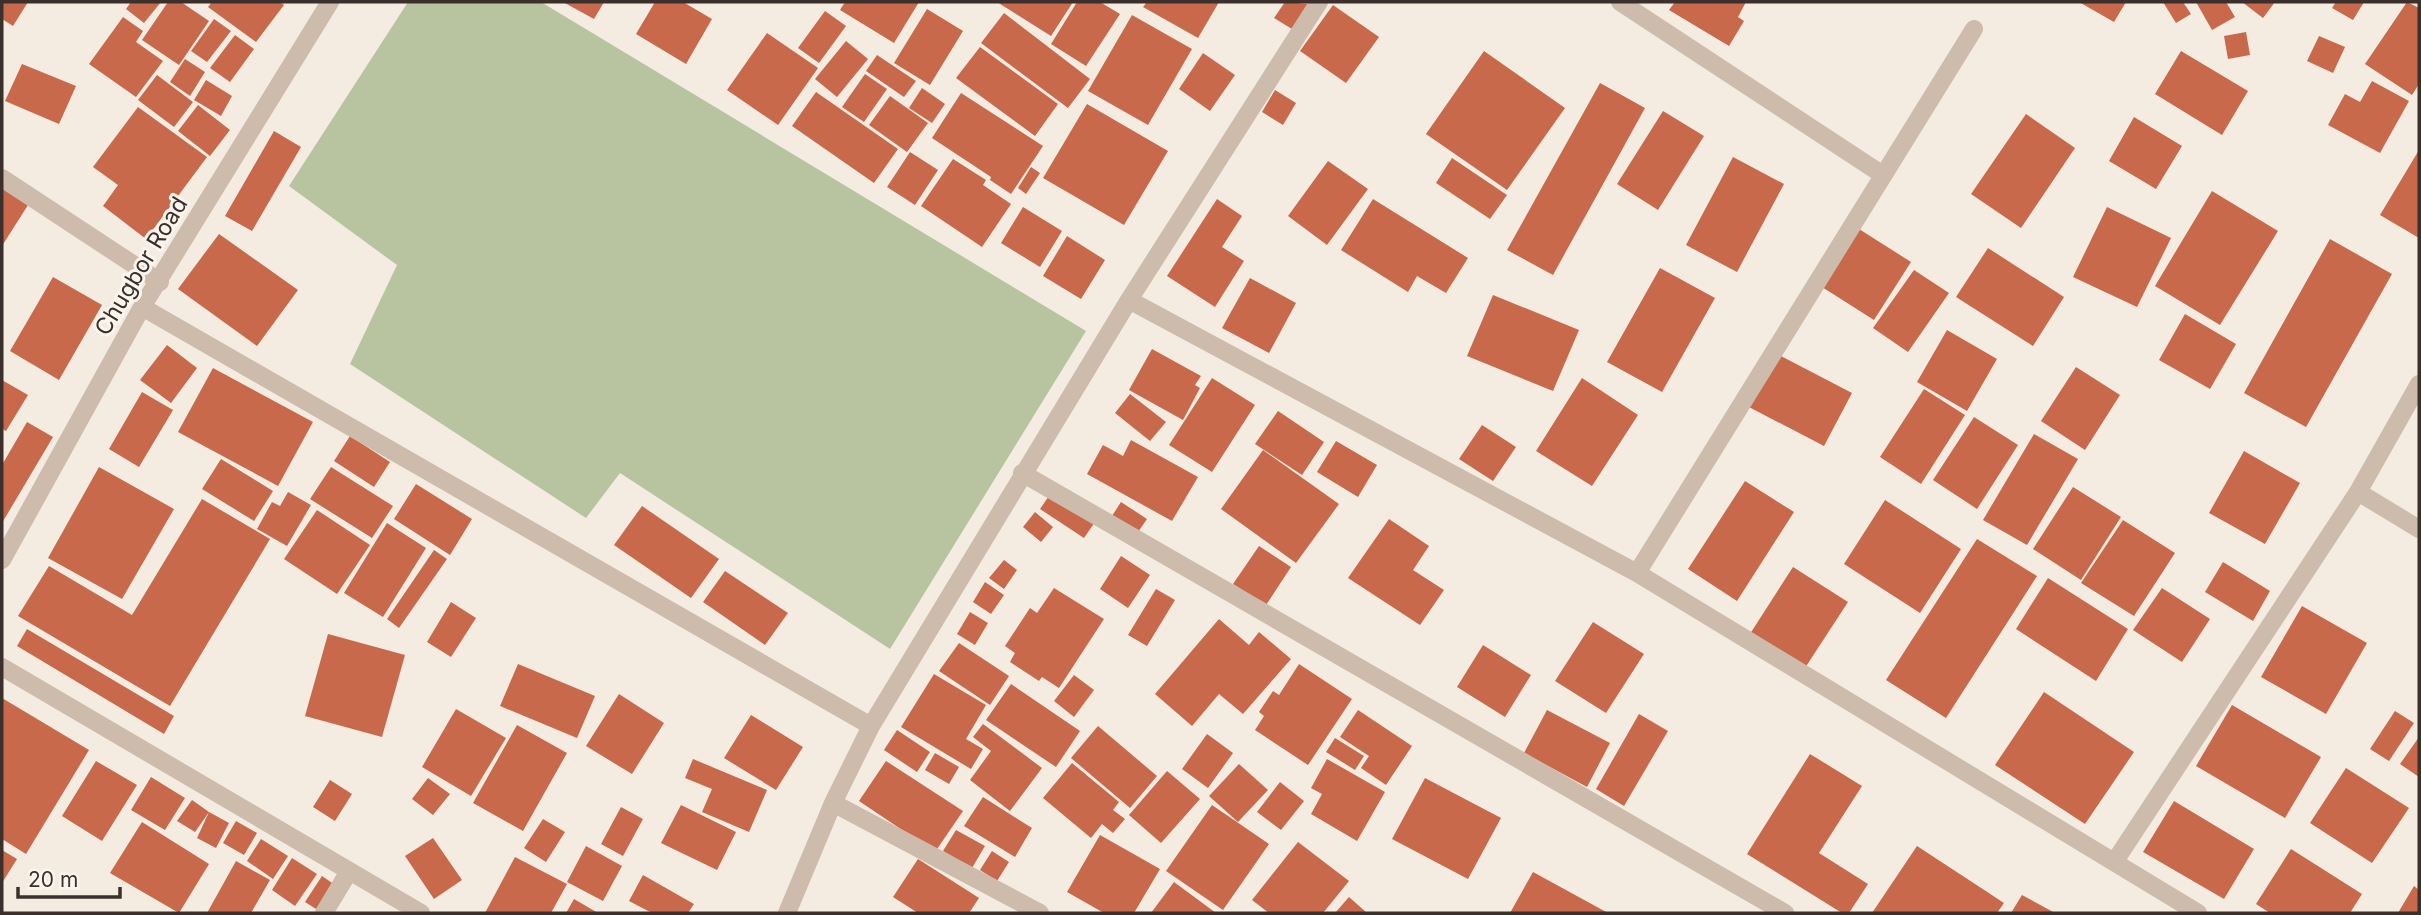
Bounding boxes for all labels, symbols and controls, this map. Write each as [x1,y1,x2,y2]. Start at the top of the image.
street label: Chugbor Road [89,192,193,340]
scale bar [18,856,119,900]
text: 20 m [28,867,78,892]

